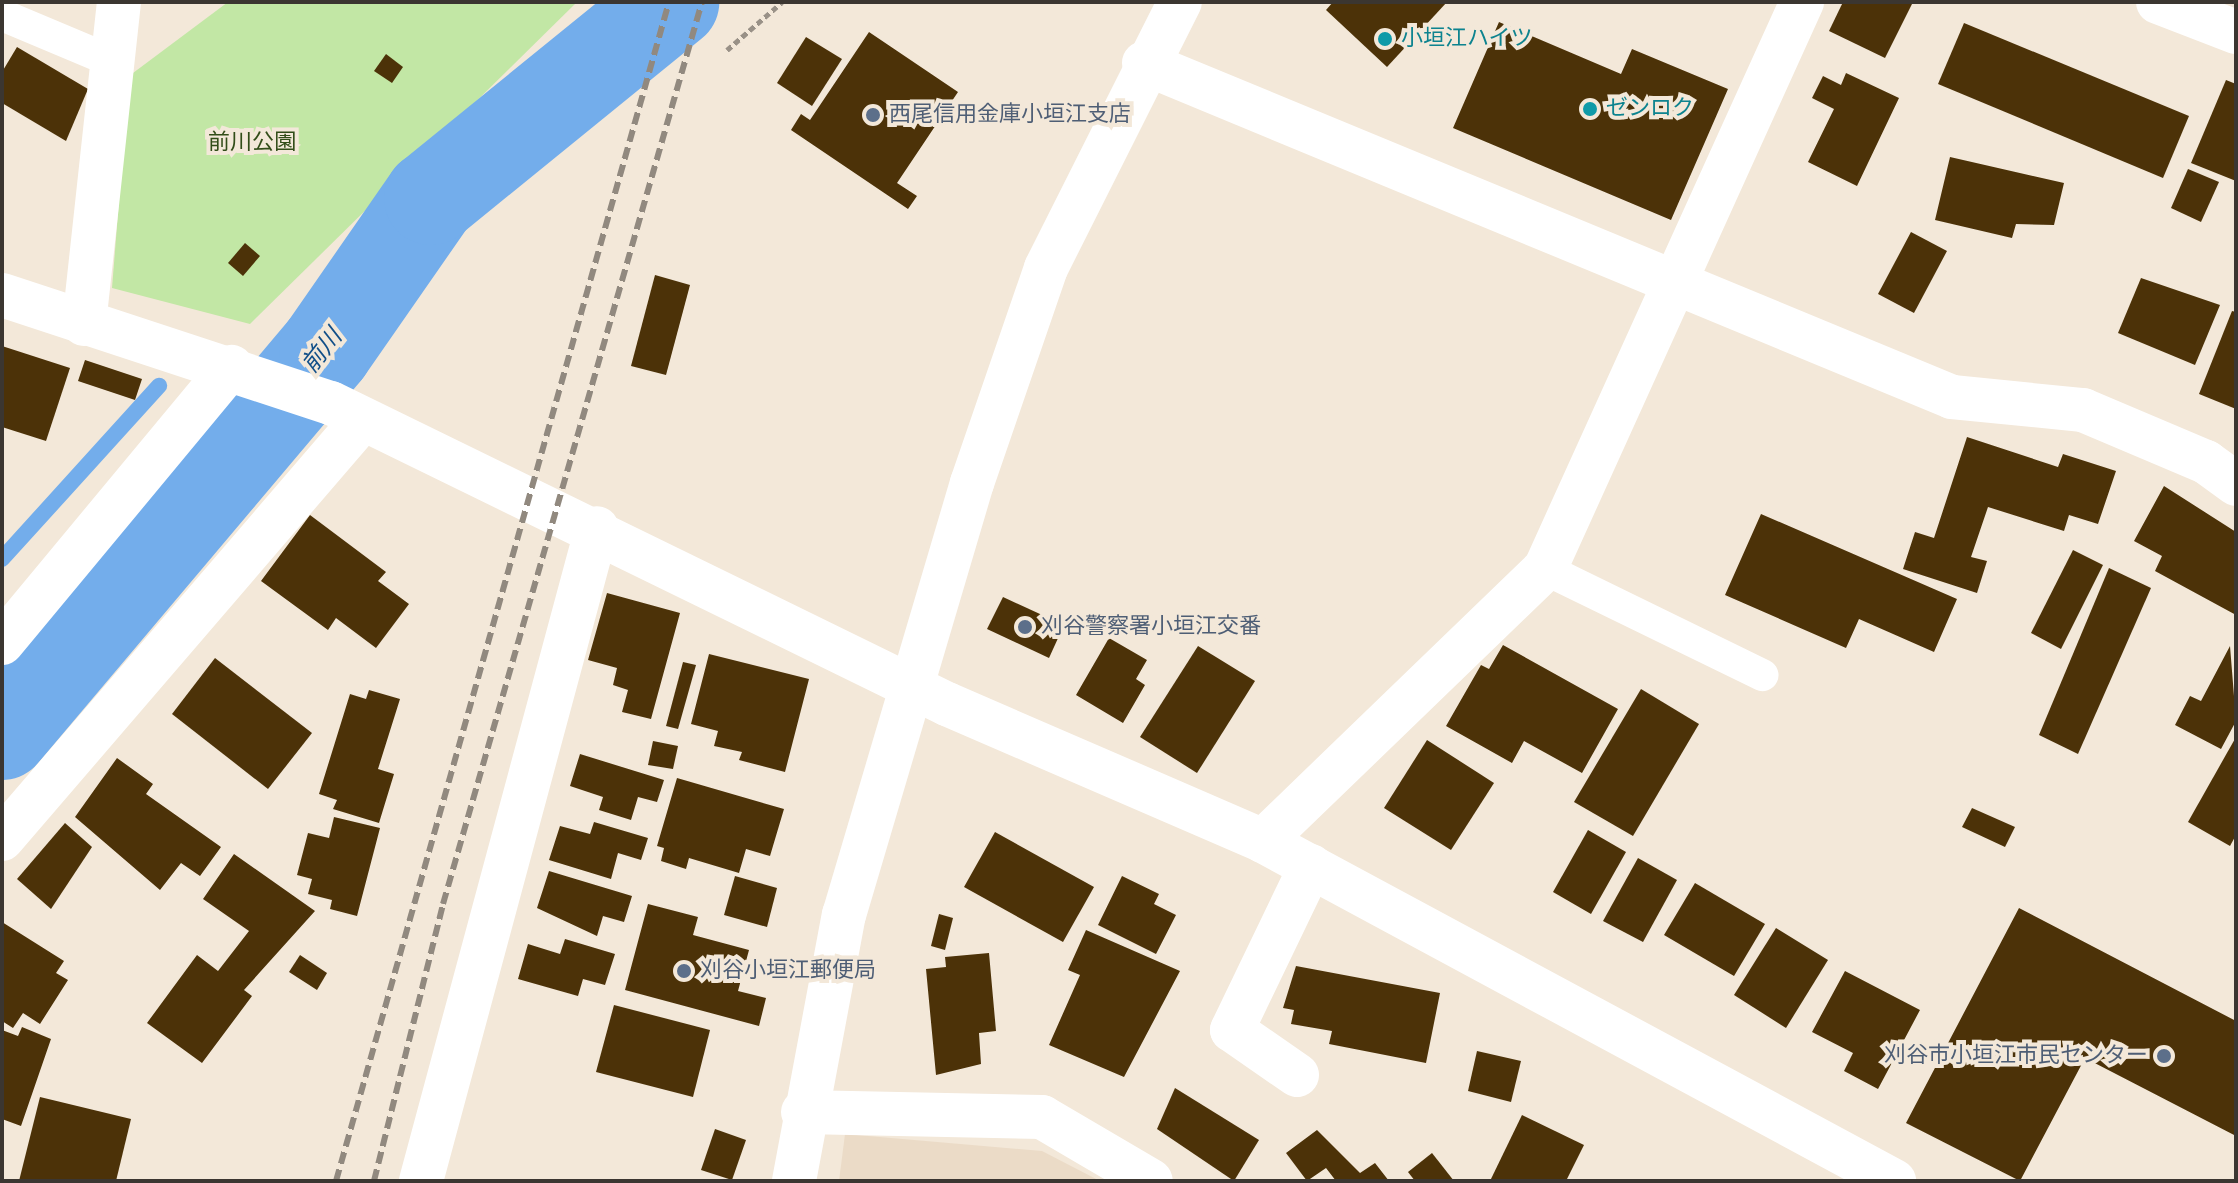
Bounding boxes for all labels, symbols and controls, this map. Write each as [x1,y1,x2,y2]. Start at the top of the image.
place label: 小垣江ハイツ [1401,26,1533,52]
marker: 小垣江ハイツ [1376,30,1394,48]
place label: ゼンロク [1606,96,1694,122]
marker: ゼンロク [1581,100,1599,118]
place label: 西尾信用金庫小垣江支店 [889,102,1131,128]
marker: 西尾信用金庫小垣江支店 [864,106,882,124]
park label: 前川公園 [208,130,296,156]
water label: 前川 [296,323,348,379]
place label: 刈谷警察署小垣江交番 [1041,614,1261,640]
marker: 刈谷警察署小垣江交番 [1016,618,1034,636]
place label: 刈谷小垣江郵便局 [700,958,876,984]
marker: 刈谷小垣江郵便局 [675,962,693,980]
place label: 刈谷市小垣江市民センター [1884,1043,2148,1069]
marker: 刈谷市小垣江市民センター [2155,1047,2173,1065]

